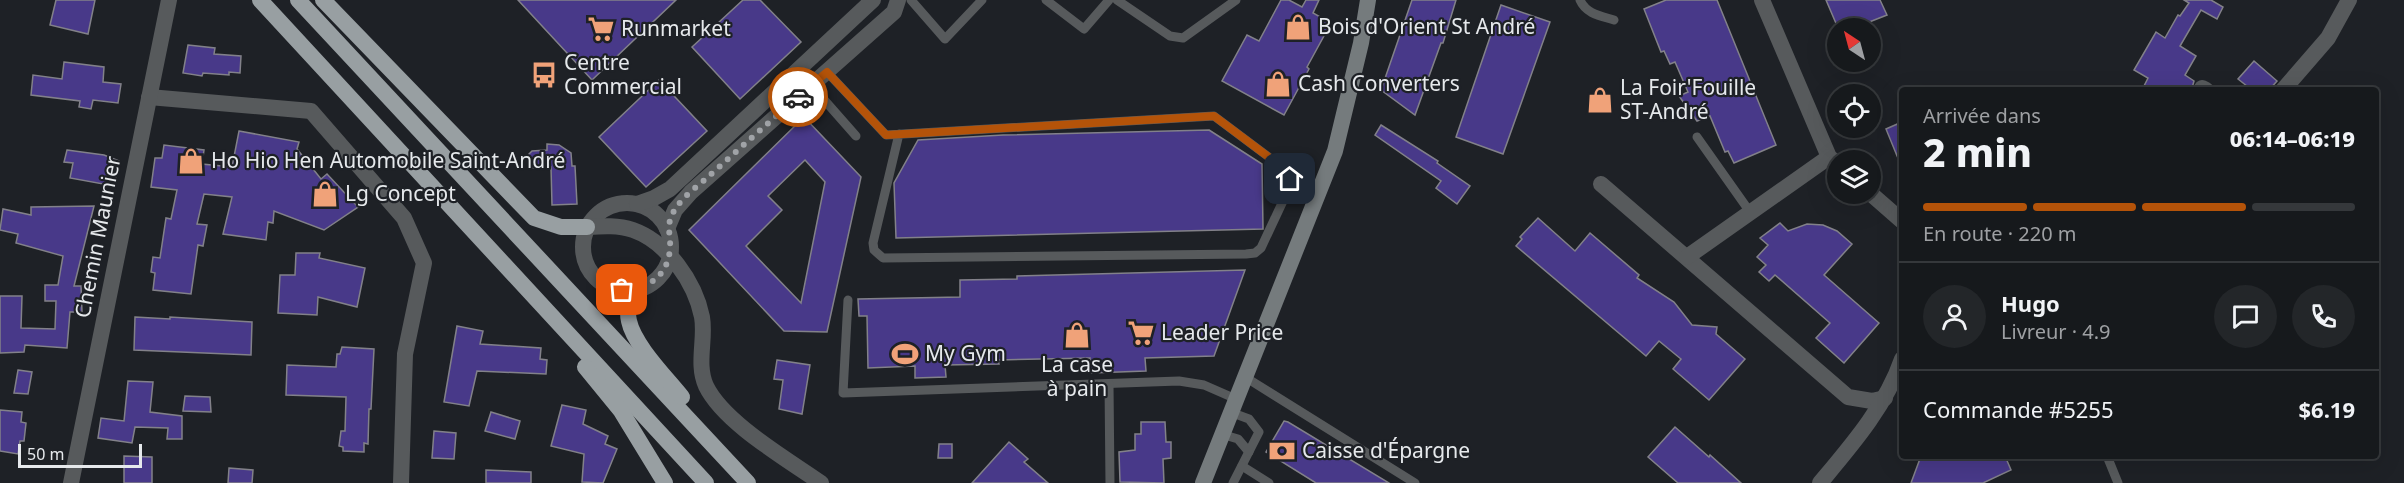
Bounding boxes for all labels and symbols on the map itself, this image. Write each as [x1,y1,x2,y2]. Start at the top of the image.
shop icon: Bois d'Orient St André [1283,12,1313,42]
place label: Bois d'Orient St André [1318,12,1535,40]
supermarket icon: Runmarket [586,14,616,44]
place label: Runmarket [621,14,731,42]
north arrow [1827,18,1881,72]
place label: Centre Commercial [564,48,682,100]
bus stop icon: Centre Commercial [529,60,559,90]
courier [768,67,828,127]
shop icon: Cash Converters [1263,69,1293,99]
place label: Cash Converters [1298,69,1460,97]
place label: La Foir'Fouille ST-André [1620,73,1756,125]
shop icon: La Foir'Fouille ST-André [1585,85,1615,115]
shop icon: Ho Hio Hen Automobile Saint-André [176,146,206,176]
place label: Ho Hio Hen Automobile Saint-André [211,146,565,174]
street label: Chemin Maunier [68,153,126,320]
pin [1264,153,1315,204]
shop icon: Lg Concept [310,179,340,209]
place label: Lg Concept [345,179,456,207]
pin [596,264,647,315]
supermarket icon: Leader Price [1126,318,1156,348]
place label: Leader Price [1161,318,1283,346]
shop icon: La case à pain [1062,320,1092,350]
sports icon: My Gym [890,339,920,369]
place label: My Gym [925,339,1006,367]
place label: La case à pain [1041,350,1113,402]
bank icon: Caisse d'Épargne [1267,436,1297,466]
place label: Caisse d'Épargne [1302,436,1470,464]
scale bar [18,441,142,468]

